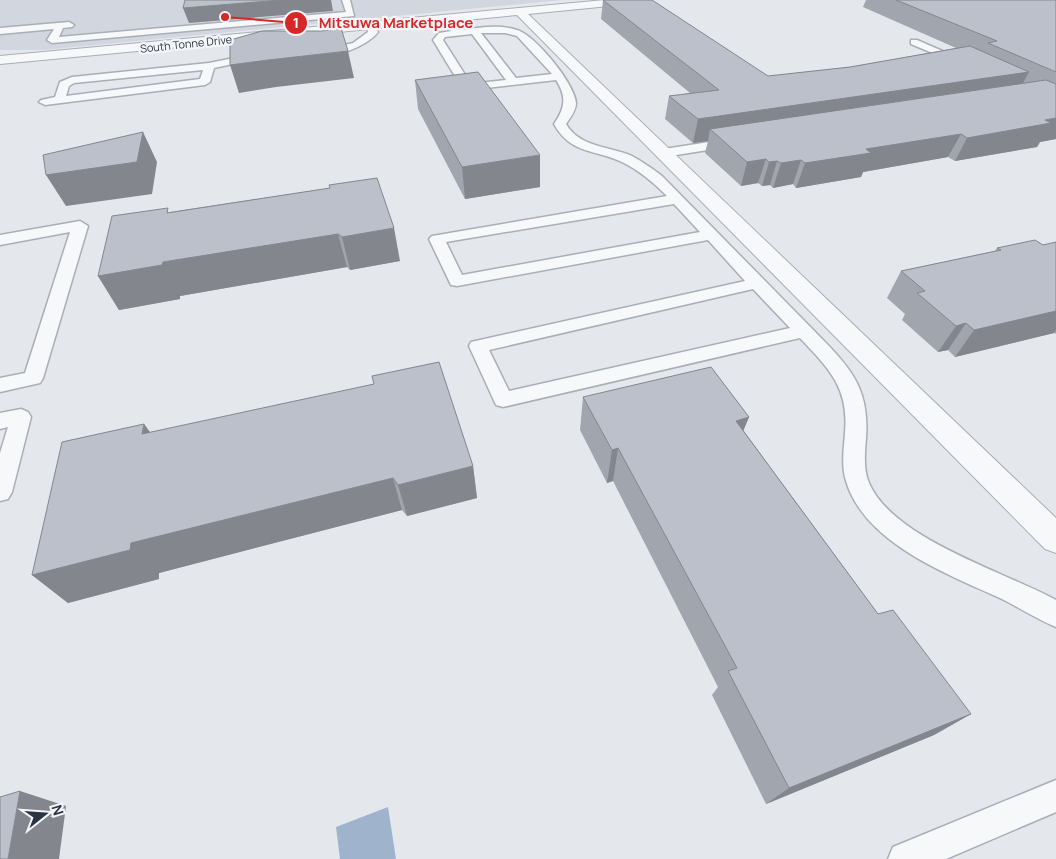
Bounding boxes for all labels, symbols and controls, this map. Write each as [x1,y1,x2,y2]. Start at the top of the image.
callout: Mitsuwa Marketplace [283,8,483,38]
text: 1 [293,12,299,33]
text: Mitsuwa Marketplace [319,12,473,33]
street label: South Tonne Drive [139,31,233,56]
north arrow [20,789,70,839]
text: N [47,802,68,818]

